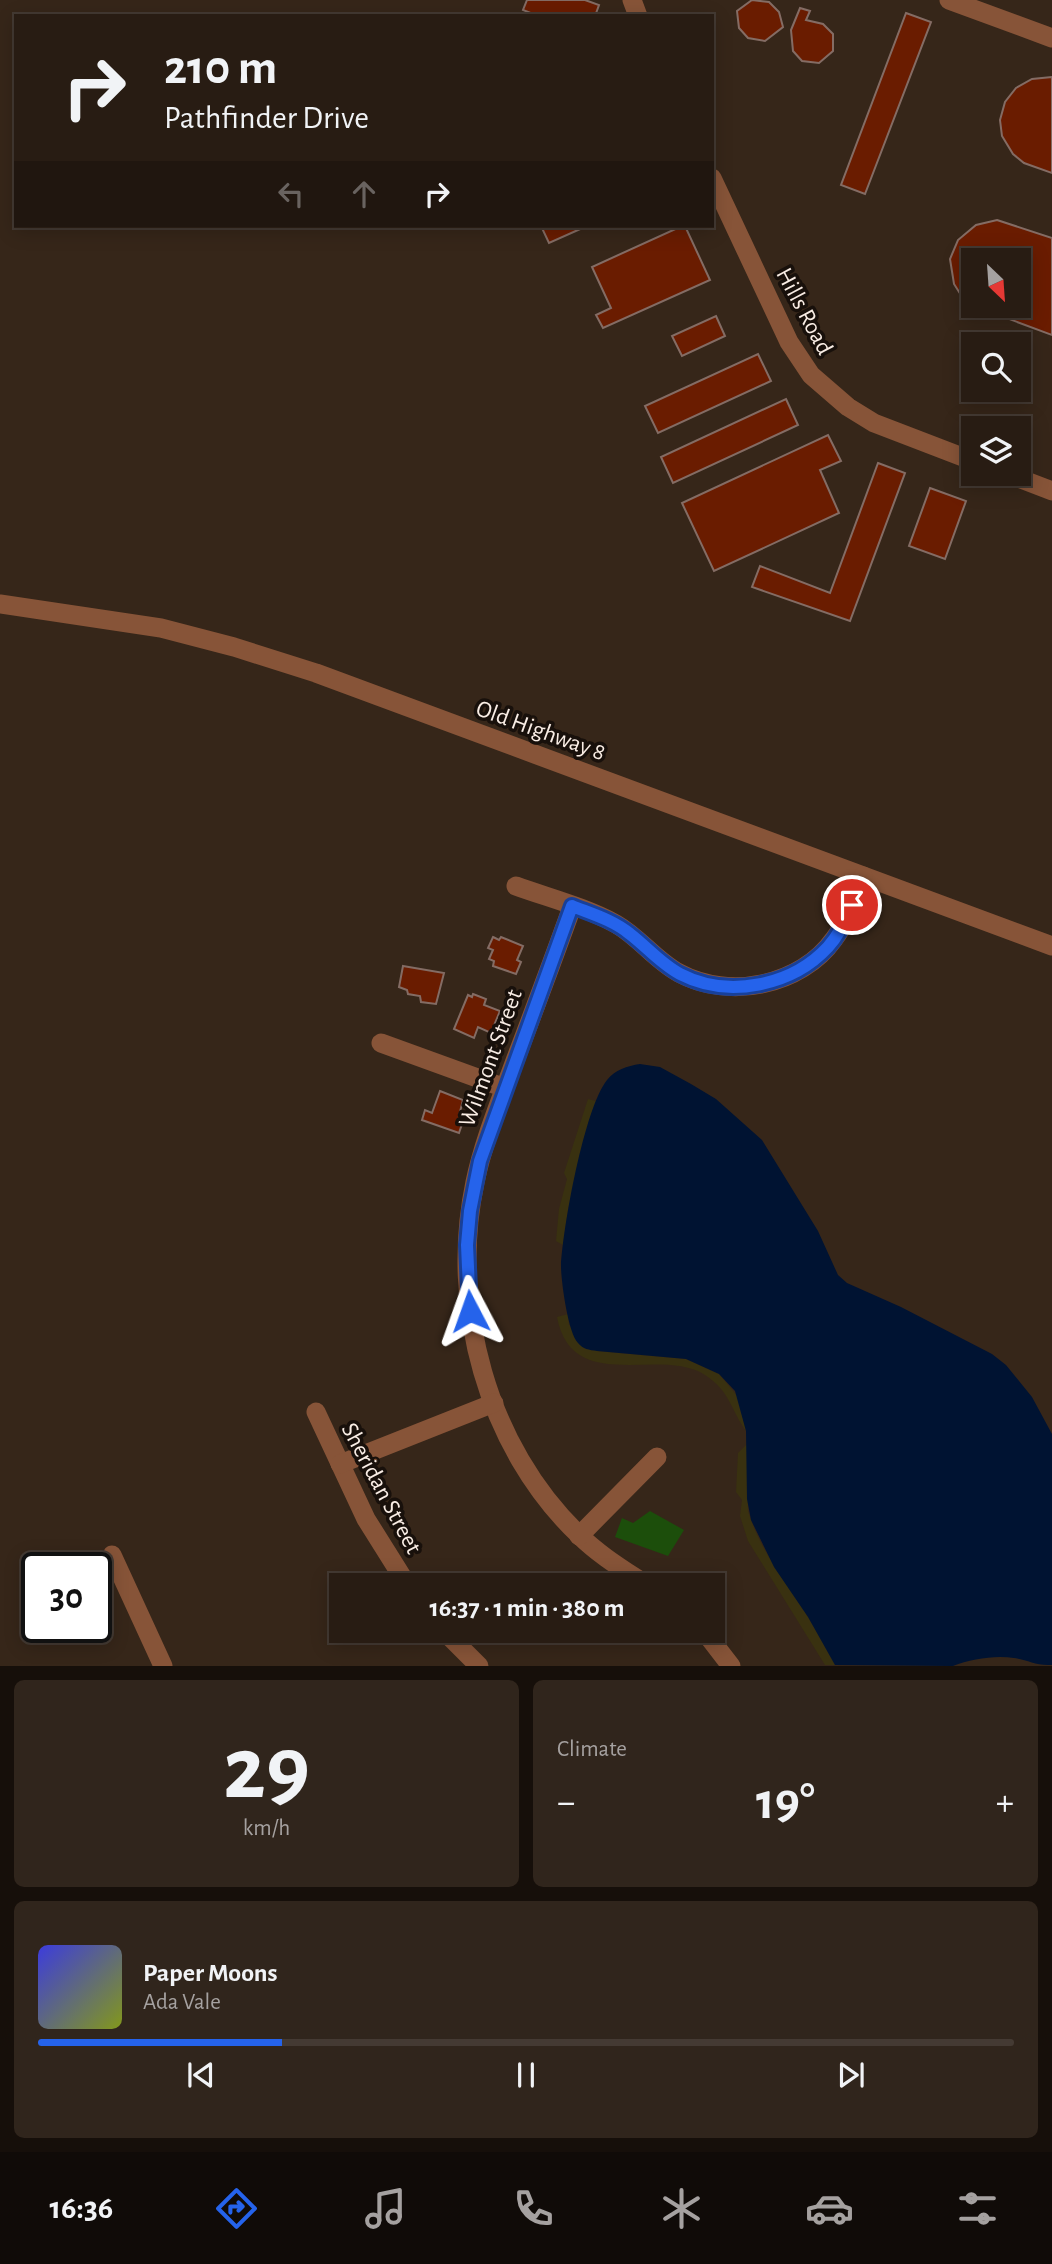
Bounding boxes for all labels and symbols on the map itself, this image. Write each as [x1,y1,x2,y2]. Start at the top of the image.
north arrow [961,248,1031,318]
street label: Hills Road [771,264,837,359]
street label: Old Highway 8 [473,696,608,765]
pin [822,875,882,935]
street label: Wilmont Street [455,986,527,1130]
position arrow [433,1274,507,1348]
street label: Sheridan Street [337,1419,426,1558]
speed limit sign: 30 [21,1552,112,1643]

